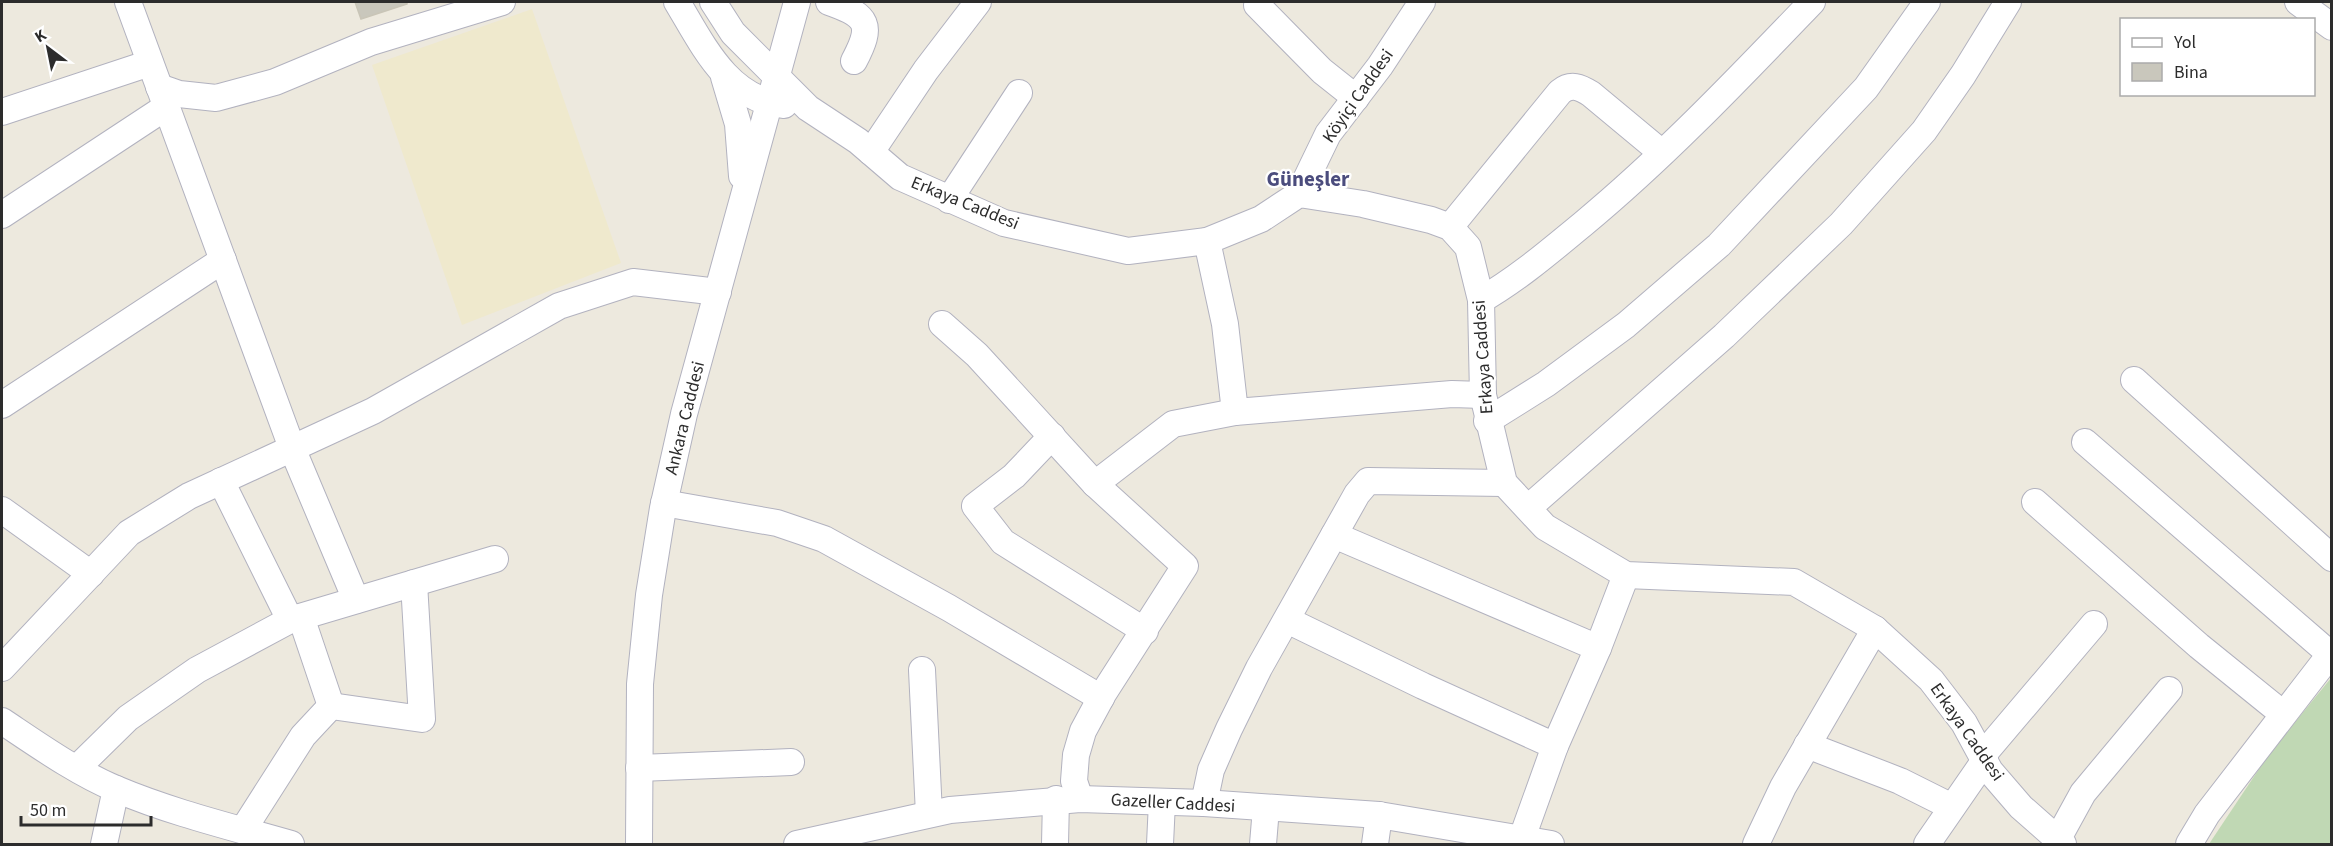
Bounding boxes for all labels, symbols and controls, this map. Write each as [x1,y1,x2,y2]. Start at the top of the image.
north arrow [18,18,78,78]
legend [2120,18,2315,96]
text: K [31,24,51,48]
text: Yol [2173,30,2196,55]
street label: Köyiçi Caddesi [1316,44,1400,148]
text: Bina [2174,60,2208,85]
district label: Güneşler [1267,164,1350,194]
street label: Erkaya Caddesi [907,170,1023,236]
street label: Erkaya Caddesi [1467,299,1499,415]
street label: Ankara Caddesi [659,359,711,477]
street label: Erkaya Caddesi [1924,678,2010,786]
street label: Gazeller Caddesi [1110,787,1236,819]
scale bar [21,789,152,827]
text: 50 m [30,798,66,823]

